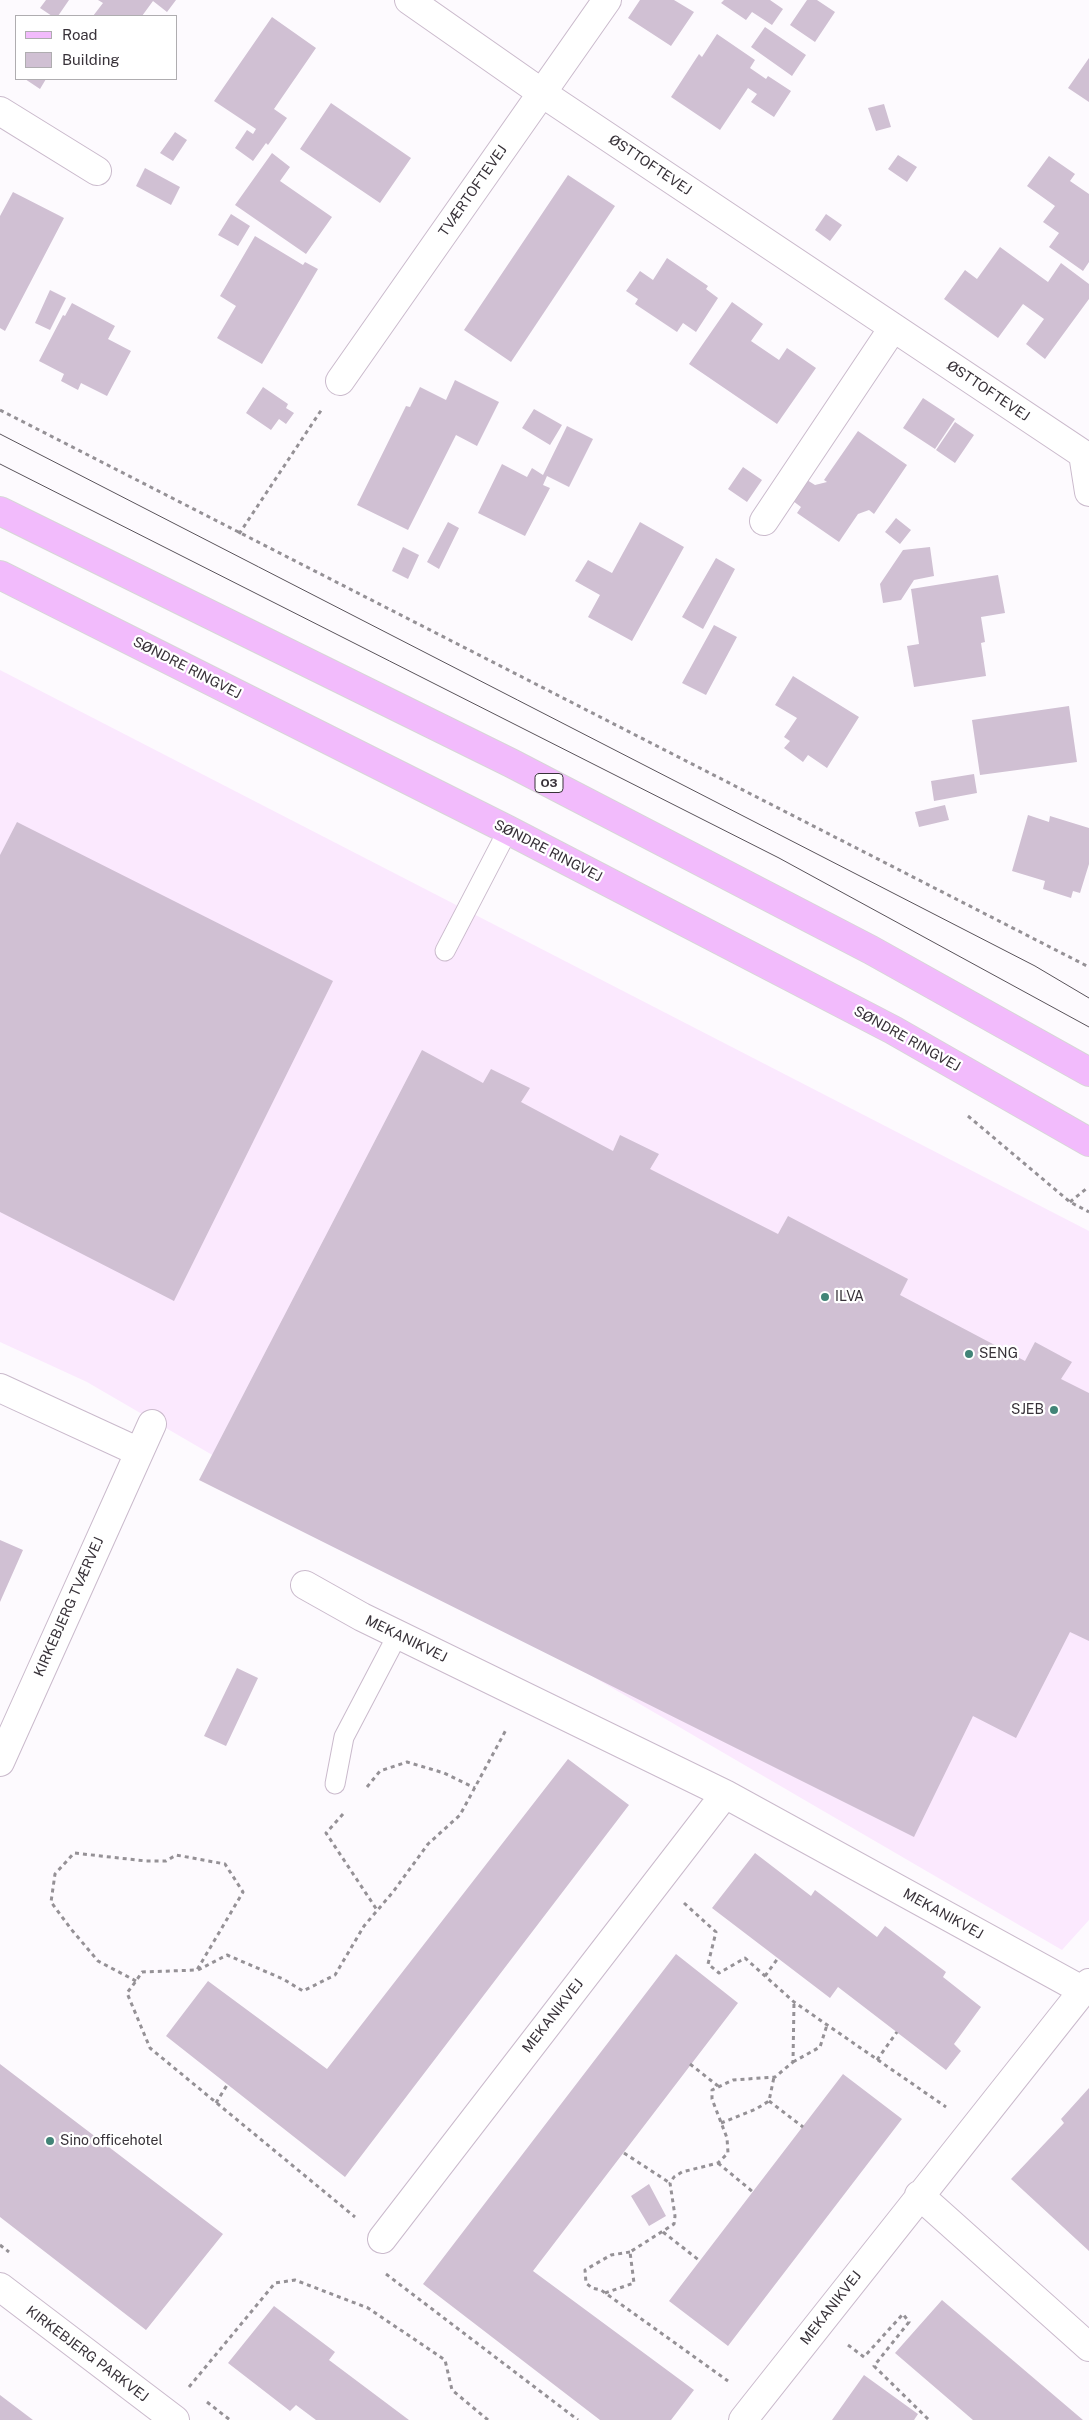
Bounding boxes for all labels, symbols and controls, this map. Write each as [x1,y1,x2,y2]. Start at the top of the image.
legend [15,15,178,80]
text: Road [62,26,98,43]
text: Building [62,51,120,68]
street label: ØSTTOFTEVEJ [605,131,695,199]
street label: TVÆRTOFTEVEJ [435,142,511,240]
street label: ØSTTOFTEVEJ [943,357,1033,425]
street label: SØNDRE RINGVEJ [130,633,244,703]
road number: O3 [535,774,563,792]
street label: SØNDRE RINGVEJ [491,816,605,886]
street label: SØNDRE RINGVEJ [851,1003,963,1075]
place label: ILVA [835,1289,864,1305]
marker: ILVA [819,1291,831,1303]
place label: SENG [979,1346,1018,1362]
marker: SENG [963,1348,975,1360]
place label: SJEB [1011,1402,1044,1418]
marker: SJEB [1048,1404,1060,1416]
street label: KIRKEBJERG TVÆRVEJ [31,1535,107,1679]
street label: MEKANIKVEJ [362,1612,450,1666]
street label: MEKANIKVEJ [900,1885,986,1943]
street label: MEKANIKVEJ [519,1976,587,2056]
place label: Sino officehotel [60,2133,163,2149]
marker: Sino officehotel [44,2135,56,2147]
street label: MEKANIKVEJ [797,2268,865,2348]
street label: KIRKEBJERG PARKVEJ [22,2302,152,2406]

